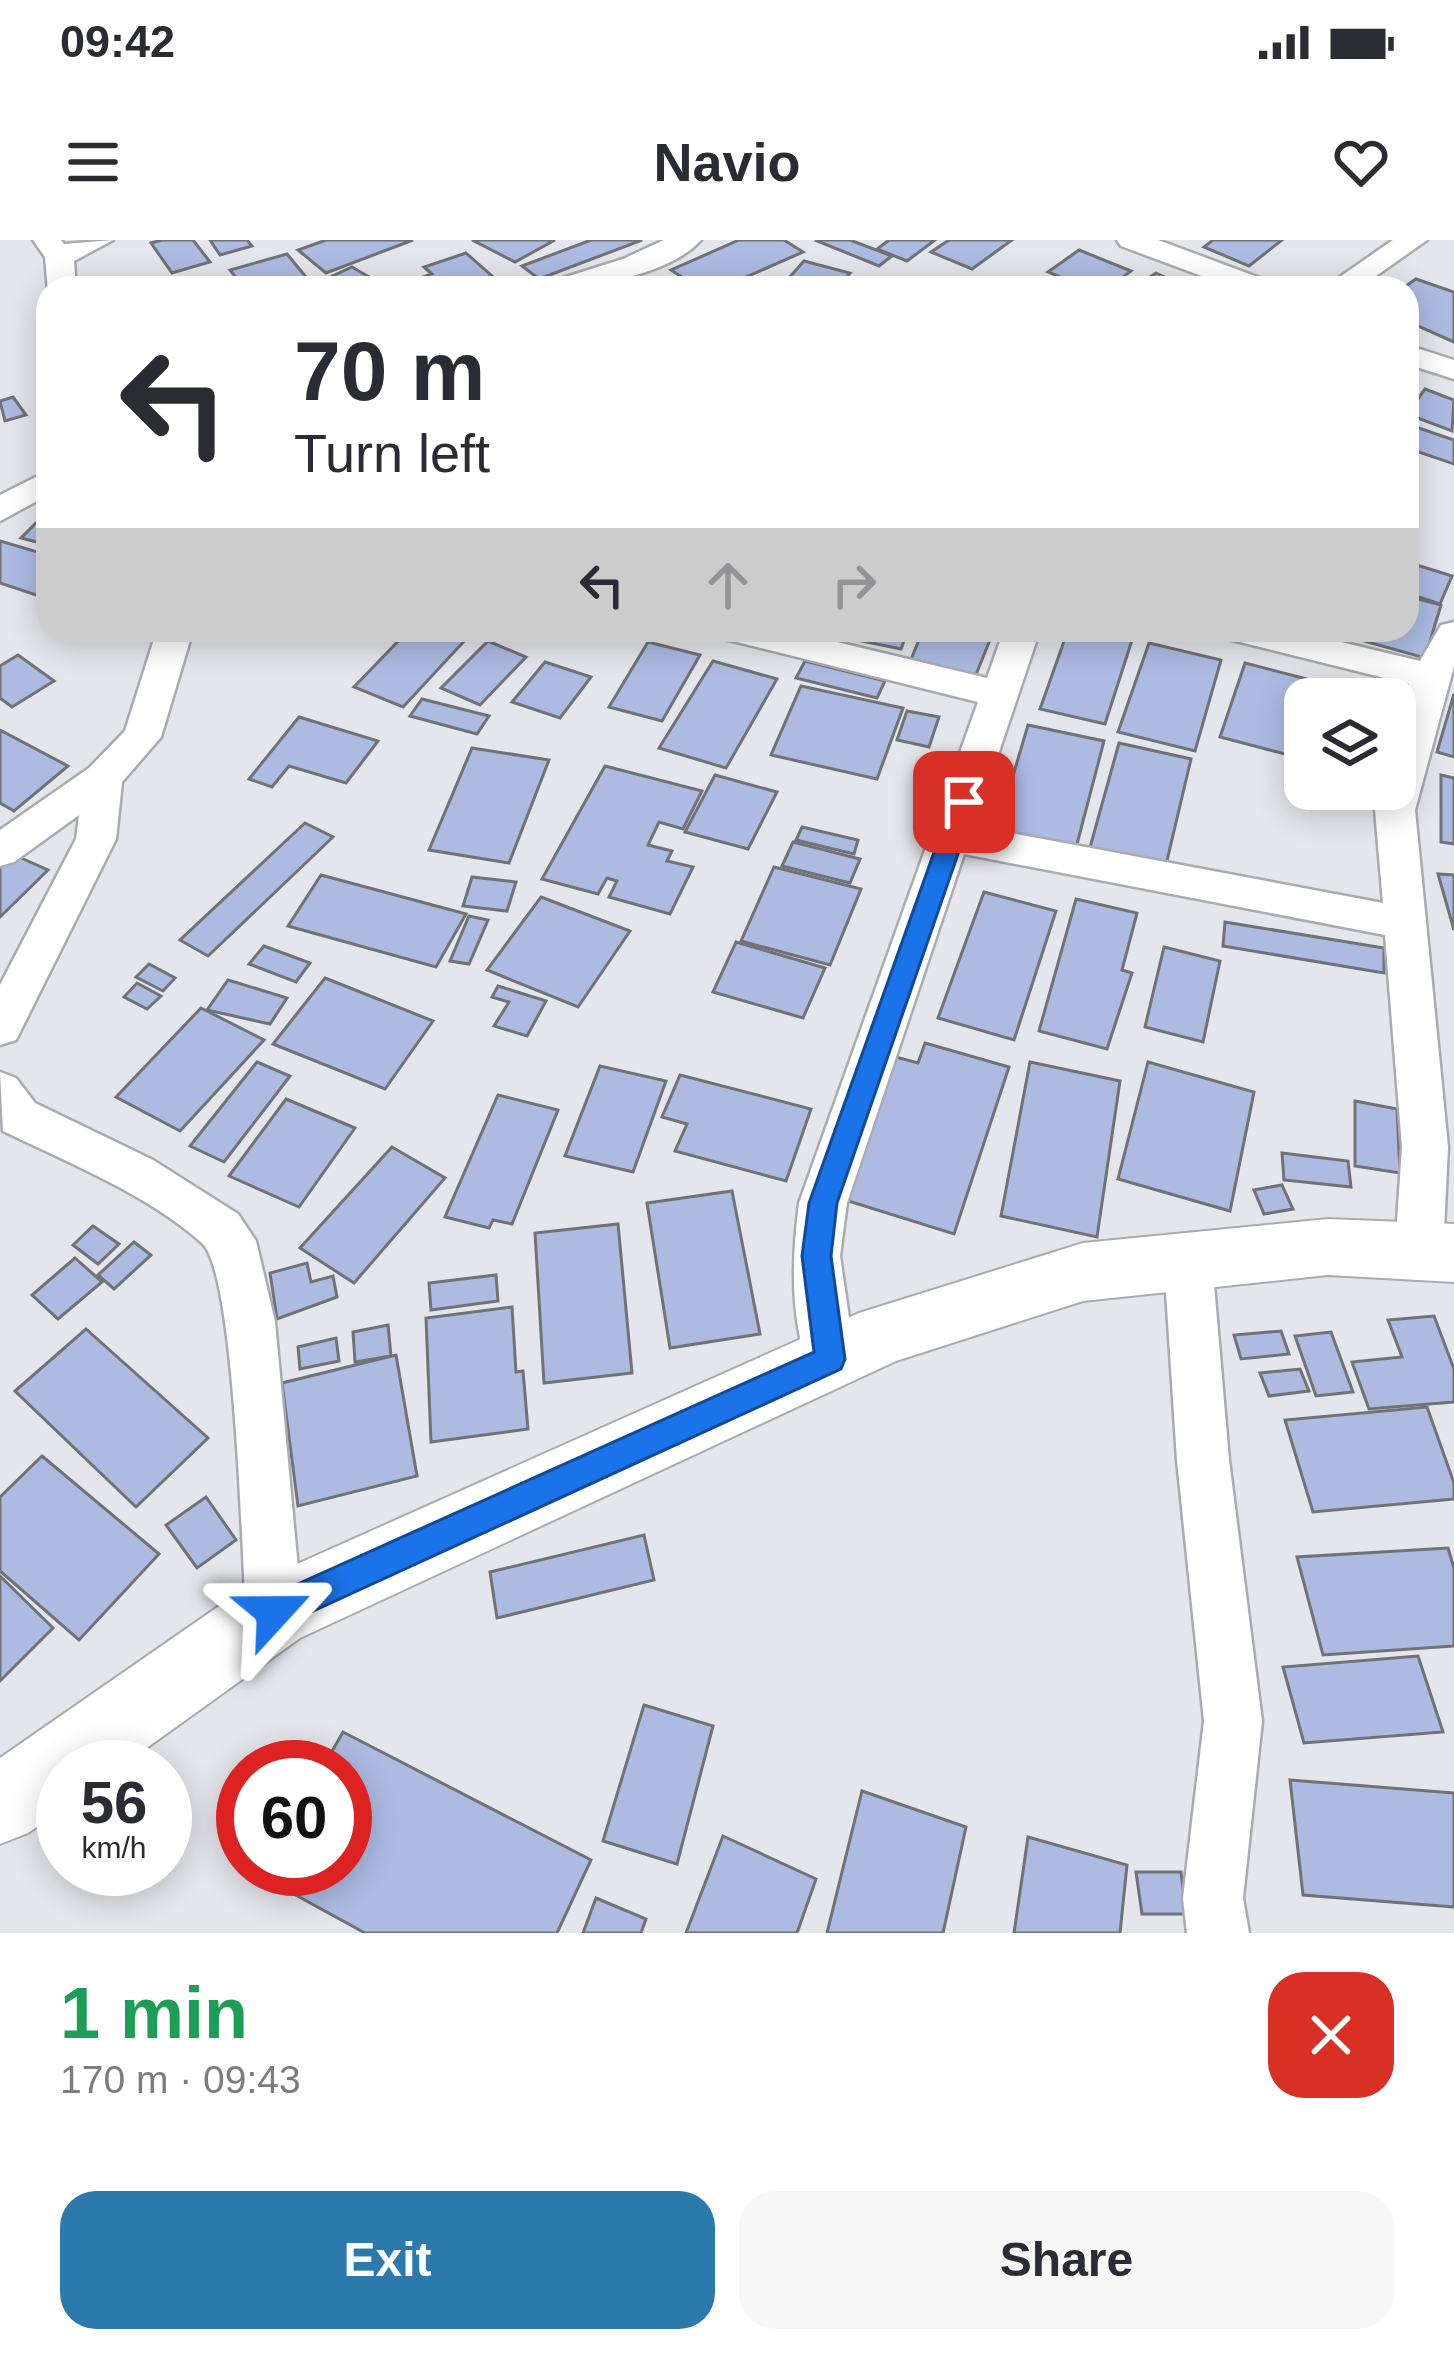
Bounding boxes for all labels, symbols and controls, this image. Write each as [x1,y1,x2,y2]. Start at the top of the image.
text: 09:42 [60,16,175,67]
icon: menu [60,129,126,195]
icon: heart [1328,129,1394,195]
text: Navio [653,132,801,192]
icon: left [96,324,252,480]
text: 70 m [294,324,485,418]
text: Turn left [294,423,490,483]
icon: left [569,552,635,618]
icon: ahead [695,552,761,618]
icon: right [821,552,887,618]
map controls [1284,678,1416,810]
button: layers [1284,678,1416,810]
pin [913,751,1015,853]
icon: arrive [931,769,997,835]
position arrow [211,1549,337,1675]
speed limit sign: 60 [216,1740,372,1896]
text: 56 [81,1769,147,1836]
text: km/h [81,1831,147,1864]
button: close [1268,1972,1394,2098]
text: 1 min [60,1973,248,2053]
text: 170 m · 09:43 [60,2058,301,2101]
button: Exit [60,2191,715,2329]
button: Share [739,2191,1394,2329]

